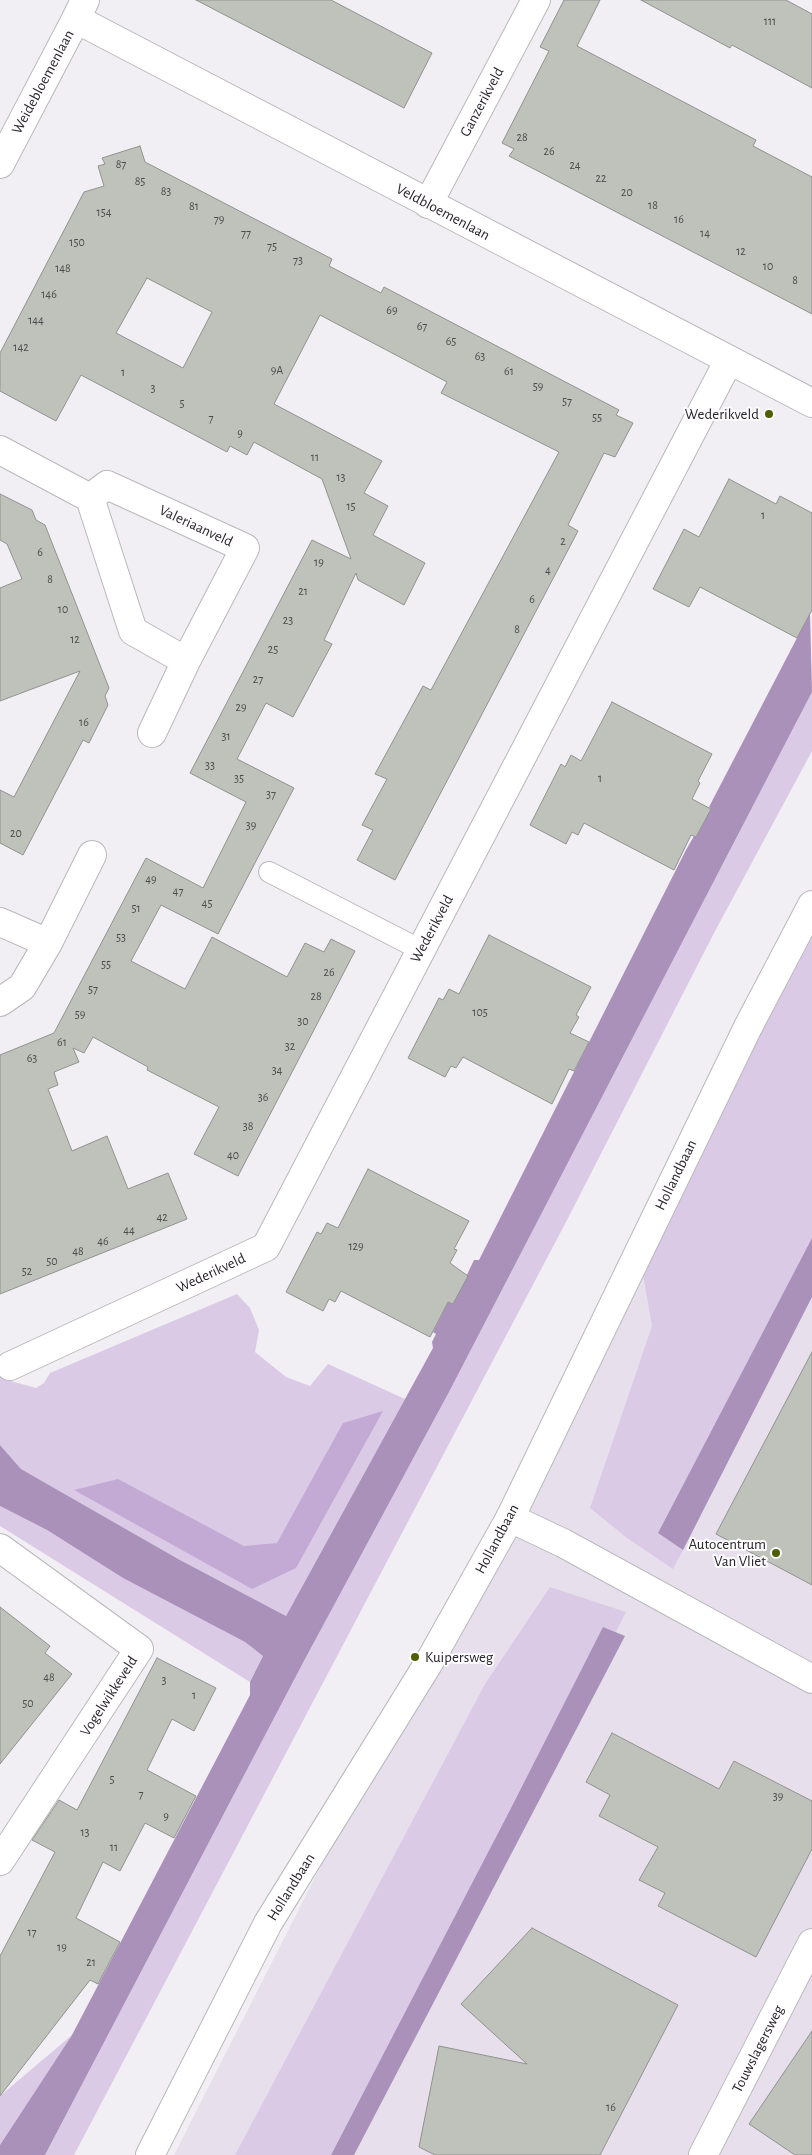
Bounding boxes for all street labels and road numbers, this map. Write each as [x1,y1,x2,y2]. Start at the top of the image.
street label: Weidebloemenlaan [8,27,78,137]
street label: Ganzerikveld [456,64,508,140]
street label: Veldbloemenlaan [393,180,493,244]
street label: Valeriaanveld [156,501,236,551]
street label: Wederikveld [407,892,457,966]
street label: Hollandbaan [651,1137,701,1213]
street label: Wederikveld [174,1249,248,1297]
street label: Hollandbaan [471,1501,523,1577]
street label: Vogelwikkeveld [76,1653,142,1739]
street label: Hollandbaan [263,1850,319,1924]
street label: Touwslagersweg [728,2002,788,2096]

